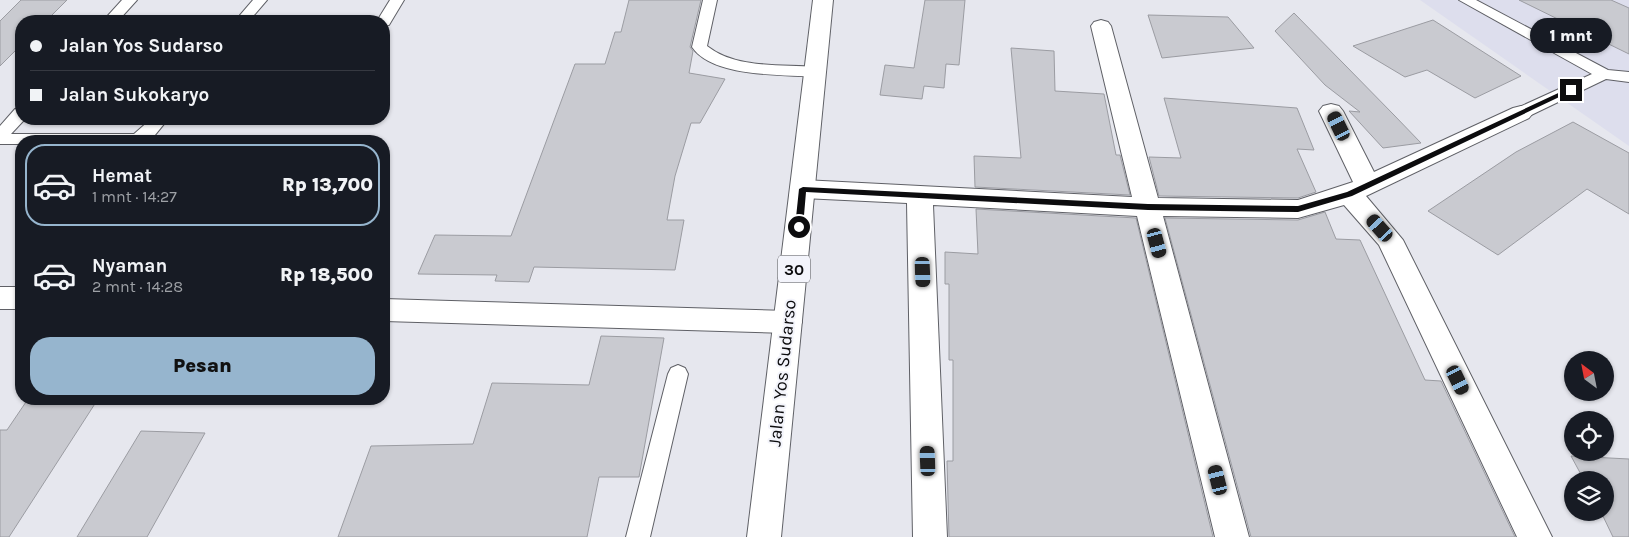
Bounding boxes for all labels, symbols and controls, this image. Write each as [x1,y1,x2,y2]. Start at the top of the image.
callout: 1 mnt [1530,18,1612,52]
text: 1 mnt [1550,26,1592,45]
text: Jalan Yos Sudarso [60,35,223,57]
route end [1560,79,1582,101]
text: Jalan Sukokaryo [60,84,209,106]
car [1325,109,1352,143]
icon: car [32,163,77,208]
text: Hemat [92,165,152,187]
text: Rp 13,700 [282,174,373,196]
text: 1 mnt · 14:27 [92,187,177,206]
car [1364,212,1395,244]
route start [788,216,810,238]
car [1145,227,1168,259]
icon: car [32,253,77,298]
text: Nyaman [92,255,167,277]
road number: 30 [778,255,810,282]
car [914,257,931,287]
text: Rp 18,500 [280,264,373,286]
text: 2 mnt · 14:28 [92,277,183,296]
street label: Jalan Yos Sudarso [763,298,801,448]
button: Pesan [30,337,375,395]
north arrow [1564,351,1614,401]
map controls [1564,351,1614,521]
car [1444,363,1471,397]
button: locate [1564,411,1614,461]
car [919,446,936,476]
car [1207,464,1228,496]
button: layers [1564,471,1614,521]

